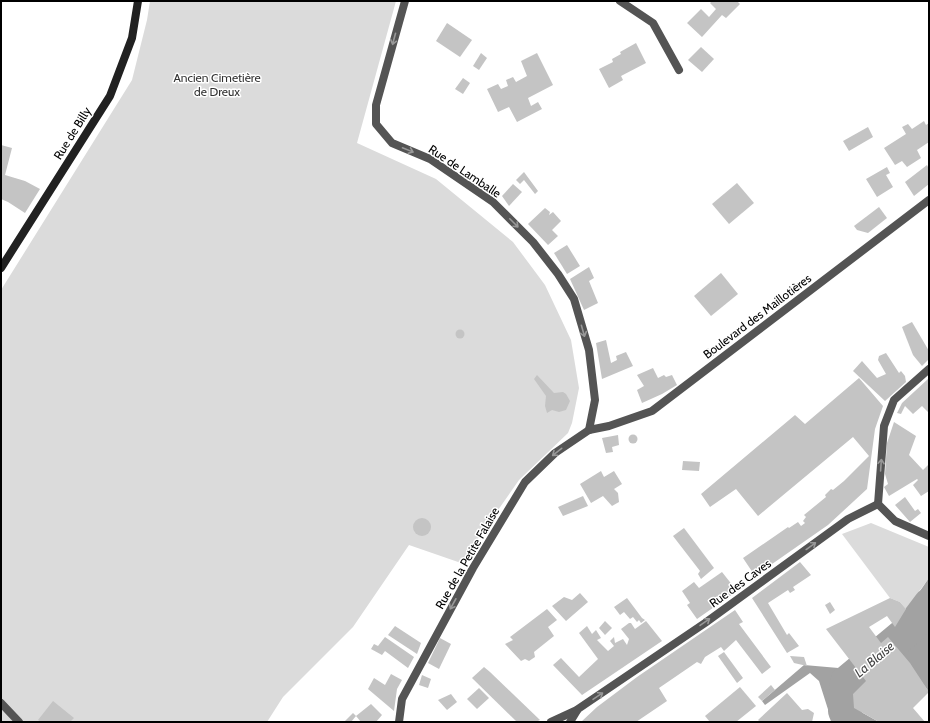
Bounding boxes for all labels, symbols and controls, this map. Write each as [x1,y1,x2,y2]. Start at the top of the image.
one-way arrow [390,32,398,45]
park label: Ancien Cimetière de Dreux [173,70,261,99]
street label: Rue de Billy [50,104,94,162]
street label: Rue de Lamballe [426,141,504,201]
one-way arrow [401,146,413,154]
one-way arrow [509,218,519,228]
street label: Boulevard des Maillotières [700,270,814,362]
one-way arrow [580,324,587,337]
one-way arrow [551,447,562,456]
one-way arrow [877,459,884,472]
street label: Rue de la Petite Falaise [432,504,502,612]
one-way arrow [805,542,816,550]
street label: Rue des Caves [706,556,774,610]
one-way arrow [448,598,456,610]
one-way arrow [700,618,711,626]
water label: La Blaise [851,638,897,680]
one-way arrow [592,692,603,700]

